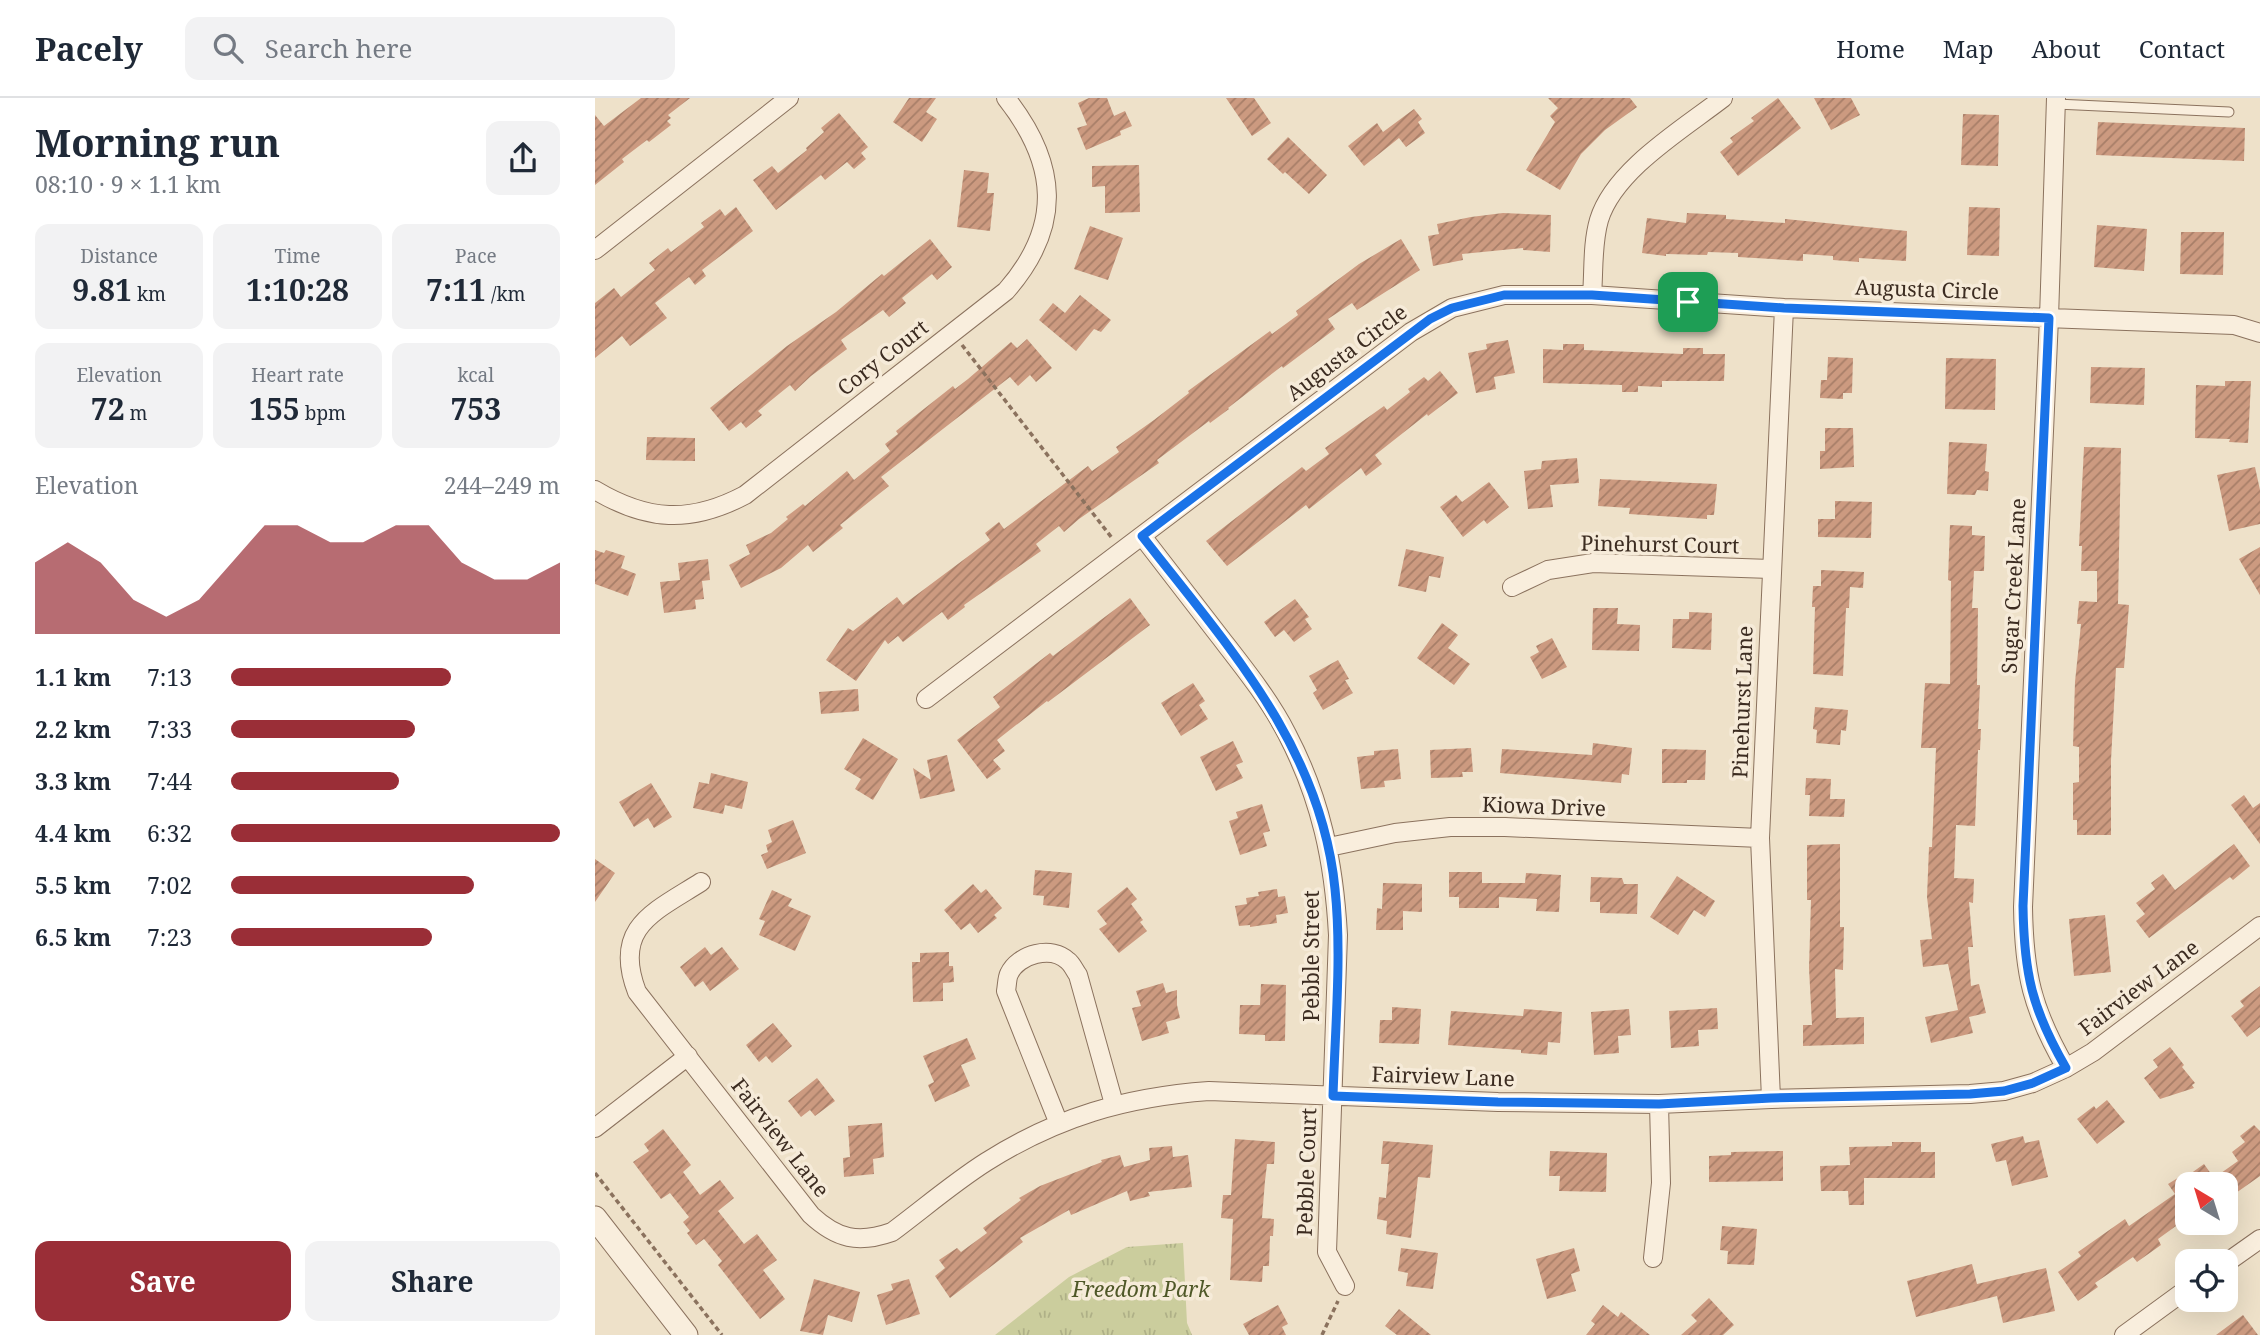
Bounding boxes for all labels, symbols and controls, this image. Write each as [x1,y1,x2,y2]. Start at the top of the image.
search box [185,17,675,80]
text: Pacely [35,26,143,71]
icon: search [209,29,247,67]
text: Search here [265,30,412,66]
text: Home [1836,32,1905,65]
text: Map [1943,32,1994,65]
text: About [2032,32,2101,65]
text: Contact [2139,32,2225,65]
text: Morning run [35,116,280,168]
button: share [486,121,560,195]
text: 08:10 · 9 × 1.1 km [35,168,221,200]
text: Distance [80,243,158,269]
text: Time [275,243,320,269]
text: Pace [455,243,497,269]
text: 9.81 [72,269,132,310]
text: 1:10:28 [246,269,349,310]
text: 7:11 [426,269,486,310]
pin [1658,272,1718,332]
street label: Augusta Circle [1855,272,2000,306]
text: km [132,281,166,307]
text: /km [486,281,526,307]
icon: arrive [1669,283,1707,321]
street label: Augusta Circle [1280,298,1412,407]
street label: Cory Court [831,313,934,401]
text: Elevation [76,362,162,388]
text: Heart rate [251,362,344,388]
text: kcal [457,362,494,388]
text: 72 [91,388,125,429]
text: 155 [249,388,300,429]
text: 753 [450,388,501,429]
text: m [125,400,148,426]
text: bpm [300,400,346,426]
text: Elevation [35,469,139,501]
text: 244–249 m [444,469,560,501]
street label: Sugar Creek Lane [1994,497,2032,675]
street label: Pinehurst Court [1580,529,1740,559]
street label: Pinehurst Lane [1725,625,1759,779]
text: 1.1 km [35,661,111,693]
text: 7:13 [147,661,192,693]
text: 2.2 km [35,713,111,745]
text: 7:33 [147,713,192,745]
text: 3.3 km [35,765,111,797]
text: 7:44 [147,765,192,797]
street label: Kiowa Drive [1481,790,1607,822]
text: 4.4 km [35,817,111,849]
text: 6:32 [147,817,192,849]
text: 5.5 km [35,869,111,901]
text: 7:02 [147,869,192,901]
street label: Pebble Street [1297,890,1325,1022]
text: 6.5 km [35,921,111,953]
text: 7:23 [147,921,192,953]
street label: Fairview Lane [2073,933,2204,1042]
street label: Fairview Lane [1371,1060,1515,1092]
street label: Fairview Lane [726,1072,836,1202]
street label: Pebble Court [1290,1107,1322,1237]
north arrow [2175,1172,2238,1236]
map controls [2175,1172,2238,1312]
button: Save [35,1241,291,1321]
button: Share [305,1241,560,1321]
button: locate [2175,1249,2238,1312]
park label: Freedom Park [1071,1275,1211,1303]

